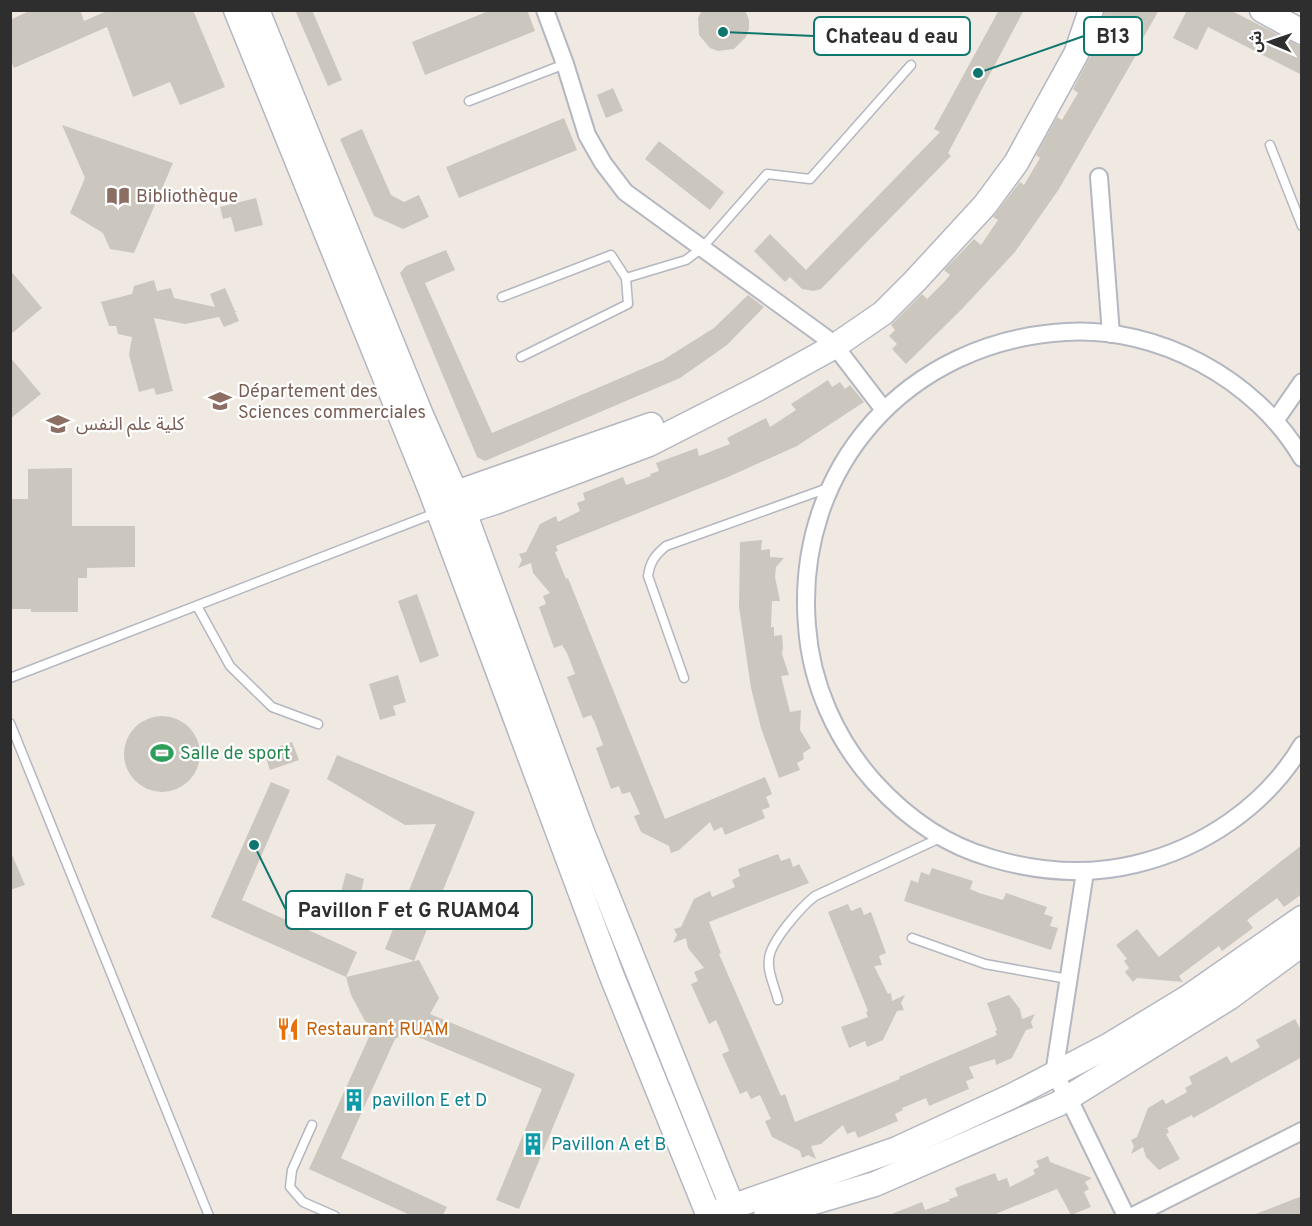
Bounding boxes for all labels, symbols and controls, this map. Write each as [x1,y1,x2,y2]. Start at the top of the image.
north arrow [1240,12,1300,72]
callout: Chateau d eau [814,17,970,55]
callout: B13 [1084,17,1142,55]
text: Chateau d eau [826,25,958,51]
text: B13 [1096,25,1130,51]
text: ش [1247,30,1267,53]
library icon: Bibliothèque [105,183,131,209]
place label: Bibliothèque [136,186,238,209]
place label: Département des Sciences commerciales [238,381,426,425]
school or university icon: Département des Sciences commerciales [207,388,233,414]
school or university icon: كلية علم النفس [45,411,71,437]
place label: كلية علم النفس [76,414,185,437]
sports icon: Salle de sport [149,740,175,766]
place label: Salle de sport [180,743,291,766]
callout: Pavillon F et G RUAM04 [286,891,532,929]
text: Pavillon F et G RUAM04 [298,899,520,925]
restaurant icon: Restaurant RUAM [275,1016,301,1042]
place label: Restaurant RUAM [306,1019,449,1042]
building icon: pavillon E et D [341,1087,367,1113]
place label: pavillon E et D [372,1090,487,1113]
building icon: Pavillon A et B [520,1131,546,1157]
place label: Pavillon A et B [551,1134,666,1157]

